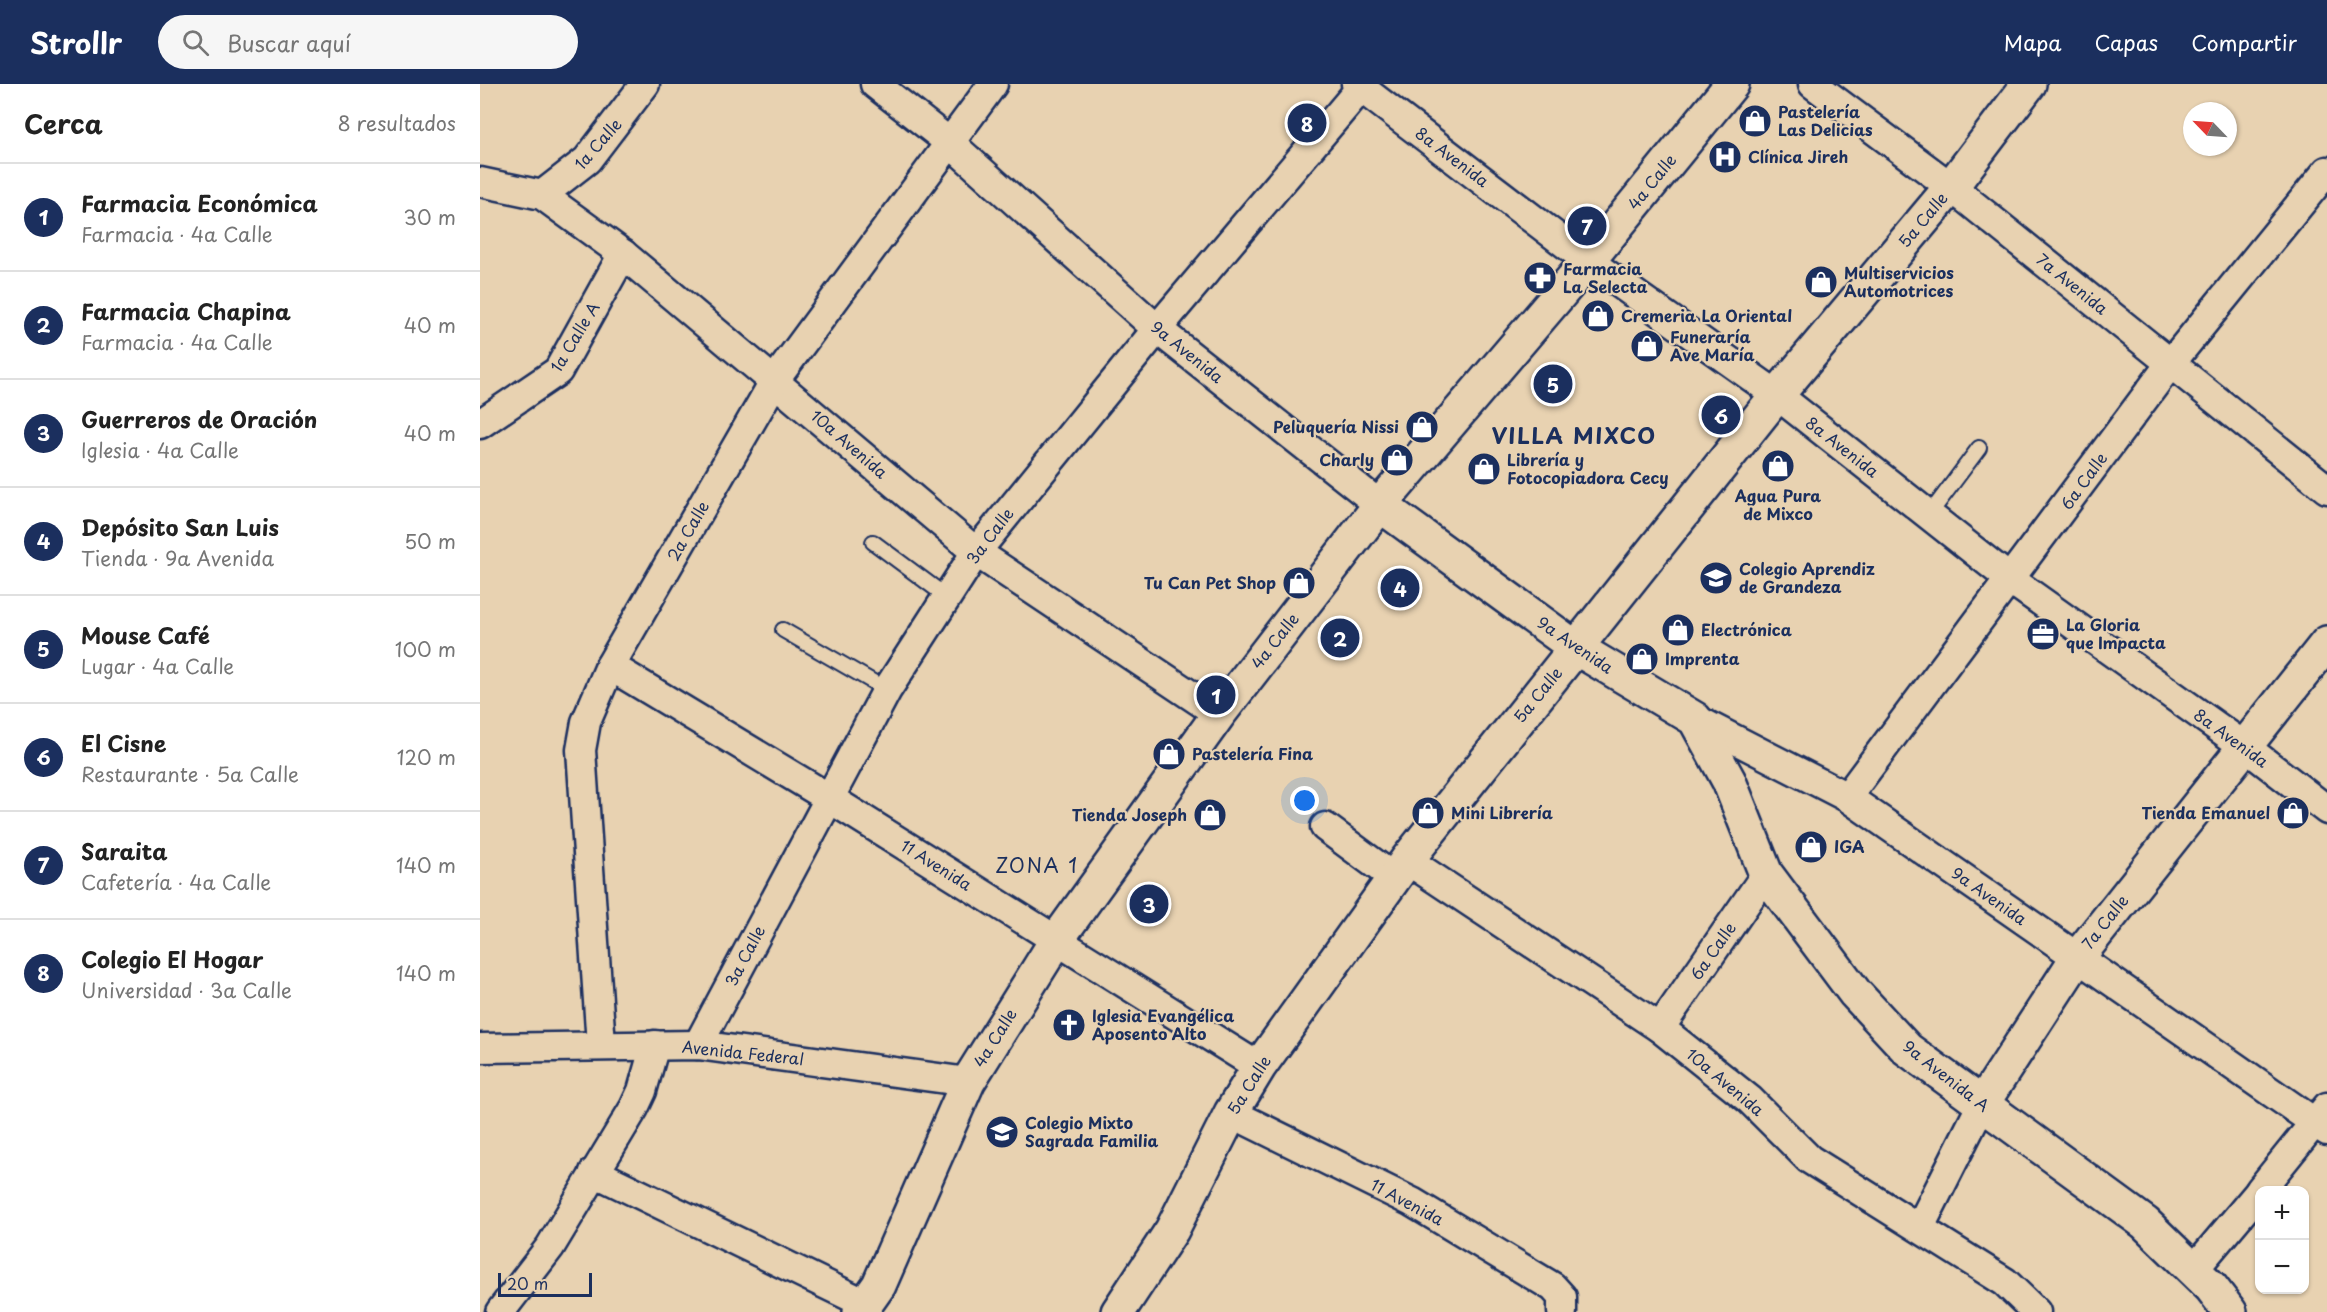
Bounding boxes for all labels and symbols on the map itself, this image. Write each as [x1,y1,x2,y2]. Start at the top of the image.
place label: Pastelería Las Delicias [1778,99,1873,141]
pin: 8 [1288,100,1326,146]
north arrow [2183,102,2237,156]
shop icon: Pastelería Las Delicias [1737,103,1773,139]
street label: 1a Calle [568,112,627,174]
street label: 8a Avenida [1411,120,1495,192]
hospital icon: Clínica Jireh [1707,139,1743,175]
place label: Clínica Jireh [1748,144,1848,168]
street label: 4a Calle [1621,148,1681,214]
street label: 5a Calle [1892,186,1953,252]
pin: 7 [1568,204,1606,248]
street label: 7a Avenida [2032,247,2113,320]
place label: Farmacia La Selecta [1563,256,1648,298]
pharmacy icon: Farmacia La Selecta [1522,260,1558,296]
place label: Multiservicios Automotrices [1844,260,1954,302]
shop icon: Multiservicios Automotrices [1803,264,1839,300]
street label: 1a Calle A [544,297,605,376]
shop icon: Cremeria La Oriental [1580,298,1616,334]
place label: Cremeria La Oriental [1621,303,1792,327]
street label: 9a Avenida [1146,314,1229,388]
place label: Funeraría Ave María [1670,324,1755,366]
shop icon: Funeraría Ave María [1629,328,1665,364]
pin: 5 [1534,362,1572,406]
pin: 6 [1702,392,1740,438]
street label: 10a Avenida [806,403,893,483]
shop icon: Peluquería Nissi [1404,409,1440,445]
street label: 8a Avenida [1801,410,1884,482]
place label: Peluquería Nissi [1273,414,1399,438]
district label: VILLA MIXCO [1491,418,1657,451]
shop icon: Charly [1379,442,1415,478]
place label: Charly [1319,447,1374,471]
place label: Librería y Fotocopiadora Cecy [1507,447,1669,489]
street label: 6a Calle [2054,447,2112,514]
shop icon: Agua Pura de Mixco [1760,448,1796,484]
shop icon: Librería y Fotocopiadora Cecy [1466,451,1502,487]
place label: Agua Pura de Mixco [1734,483,1821,525]
street label: 2a Calle [660,496,714,565]
street label: 3a Calle [960,502,1019,569]
place label: Colegio Aprendiz de Grandeza [1739,556,1875,598]
school or university icon: Colegio Aprendiz de Grandeza [1698,560,1734,596]
shop icon: Tu Can Pet Shop [1281,565,1317,601]
pin: 4 [1380,566,1420,610]
place label: Tu Can Pet Shop [1144,570,1276,594]
street label: 4a Calle [1245,607,1304,674]
street label: 9a Avenida [1533,610,1618,678]
shop icon: Electrónica [1660,612,1696,648]
place label: La Gloria que Impacta [2066,612,2166,654]
pin: 2 [1320,616,1360,660]
office icon: La Gloria que Impacta [2025,616,2061,652]
place label: Electrónica [1701,617,1792,641]
shop icon: Imprenta [1624,641,1660,677]
place label: Imprenta [1665,646,1740,670]
street label: 5a Calle [1507,661,1567,727]
pin: 1 [1196,672,1236,718]
street label: 8a Avenida [2189,702,2274,772]
shop icon: Pastelería Fina [1151,736,1187,772]
place label: Pastelería Fina [1192,741,1313,765]
your location [1290,786,1319,815]
shop icon: Mini Librería [1410,795,1446,831]
shop icon: Tienda Emanuel [2275,795,2311,831]
shop icon: Tienda Joseph [1192,797,1228,833]
place label: Mini Librería [1451,800,1553,824]
place label: Tienda Emanuel [2142,800,2270,824]
place label: Tienda Joseph [1072,802,1187,826]
shop icon: IGA [1793,829,1829,865]
street label: 11 Avenida [896,833,977,895]
place label: IGA [1834,834,1865,858]
district label: ZONA 1 [995,850,1079,880]
street label: 9a Avenida [1947,860,2032,930]
pin: 3 [1130,882,1168,926]
street label: 7a Calle [2075,889,2133,954]
street label: 6a Calle [1684,917,1741,984]
street label: 3a Calle [718,921,770,990]
street label: 4a Calle [967,1003,1022,1072]
place label: Iglesia Evangélica Aposento Alto [1092,1003,1234,1045]
church icon: Iglesia Evangélica Aposento Alto [1051,1007,1087,1043]
street label: Avenida Federal [681,1034,805,1070]
street label: 9a Avenida A [1898,1034,1995,1117]
street label: 10a Avenida [1682,1042,1770,1121]
street label: 5a Calle [1221,1050,1276,1119]
place label: Colegio Mixto Sagrada Familia [1025,1110,1159,1152]
school or university icon: Colegio Mixto Sagrada Familia [984,1114,1020,1150]
street label: 11 Avenida [1367,1172,1448,1230]
scale bar [498,1270,592,1298]

